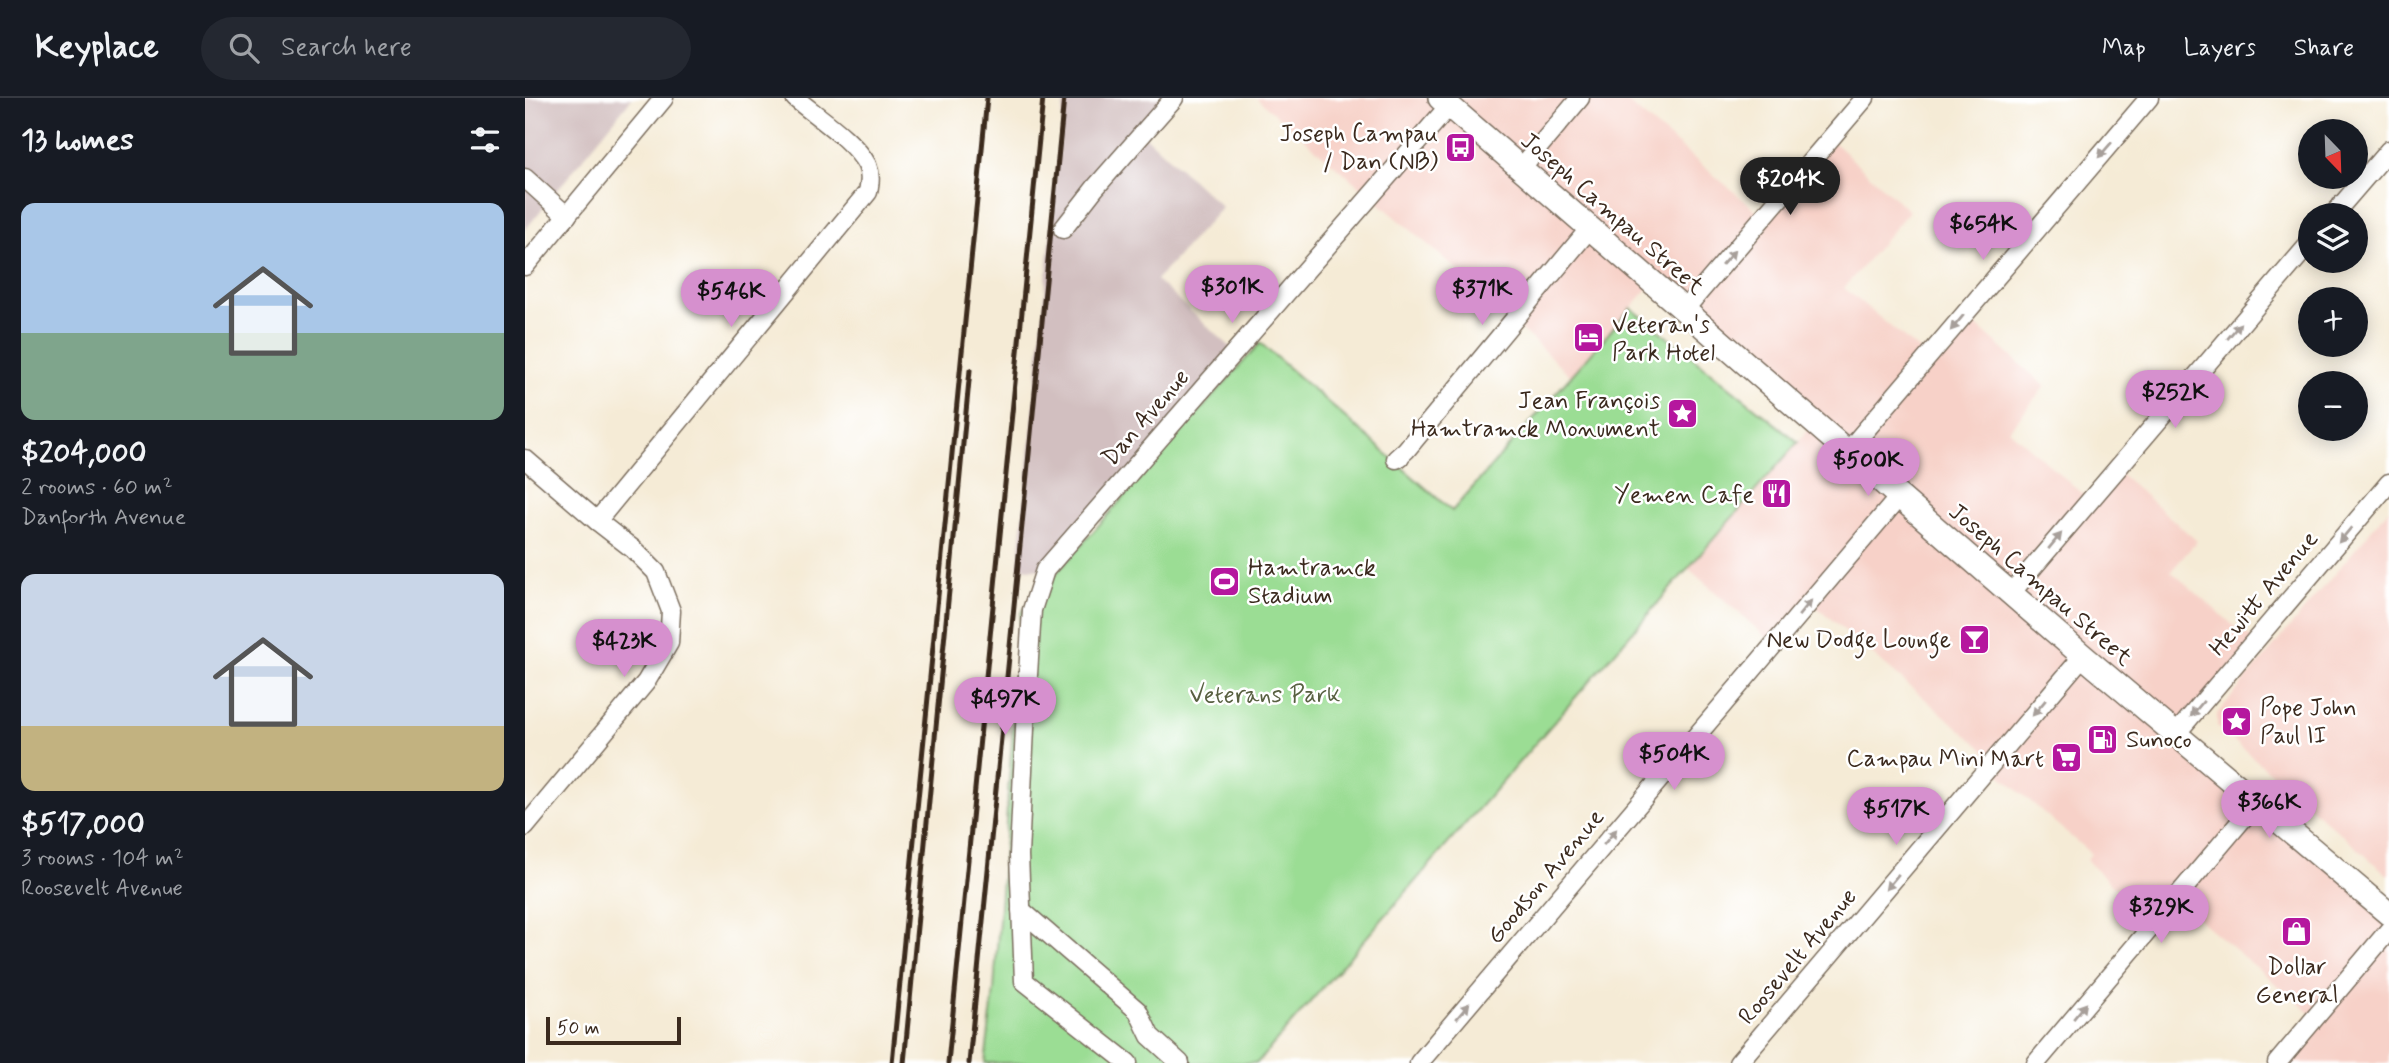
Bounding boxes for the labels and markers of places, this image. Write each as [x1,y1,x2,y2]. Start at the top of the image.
place label: Joseph Campau / Dan (NB) [1280,119,1438,178]
bus stop icon: Joseph Campau / Dan (NB) [1444,130,1478,164]
pin: $204K [1741,158,1839,217]
pin: $654K [1934,202,2032,262]
pin: $301K [1183,266,1281,325]
pin: $371K [1433,268,1531,327]
pin: $546K [682,270,780,329]
place label: Veteran's Park Hotel [1612,310,1715,369]
hotel icon: Veteran's Park Hotel [1572,321,1606,355]
pin: $252K [2126,370,2224,430]
place label: Jean François Hamtramck Monument [1411,386,1660,445]
place icon: Jean François Hamtramck Monument [1666,397,1700,431]
pin: $500K [1819,438,1917,498]
restaurant icon: Yemen Cafe [1760,477,1794,511]
place label: Yemen Cafe [1614,480,1754,511]
place label: Hamtramck Stadium [1248,553,1376,612]
sports icon: Hamtramck Stadium [1208,564,1242,598]
pin: $423K [575,620,673,679]
bar icon: New Dodge Lounge [1957,622,1991,656]
place label: New Dodge Lounge [1766,625,1951,659]
pin: $497K [956,678,1054,737]
place label: Pope John Paul II [2260,693,2357,752]
place icon: Pope John Paul II [2220,704,2254,738]
fuel station icon: Sunoco [2086,722,2120,756]
place label: Sunoco [2126,725,2192,756]
pin: $504K [1625,732,1723,792]
supermarket icon: Campau Mini Mart [2050,741,2084,775]
place label: Campau Mini Mart [1847,744,2044,775]
pin: $366K [2220,780,2318,840]
pin: $517K [1847,788,1945,847]
pin: $329K [2112,886,2210,945]
shop icon: Dollar General [2280,915,2314,949]
place label: Dollar General [2256,952,2338,1011]

